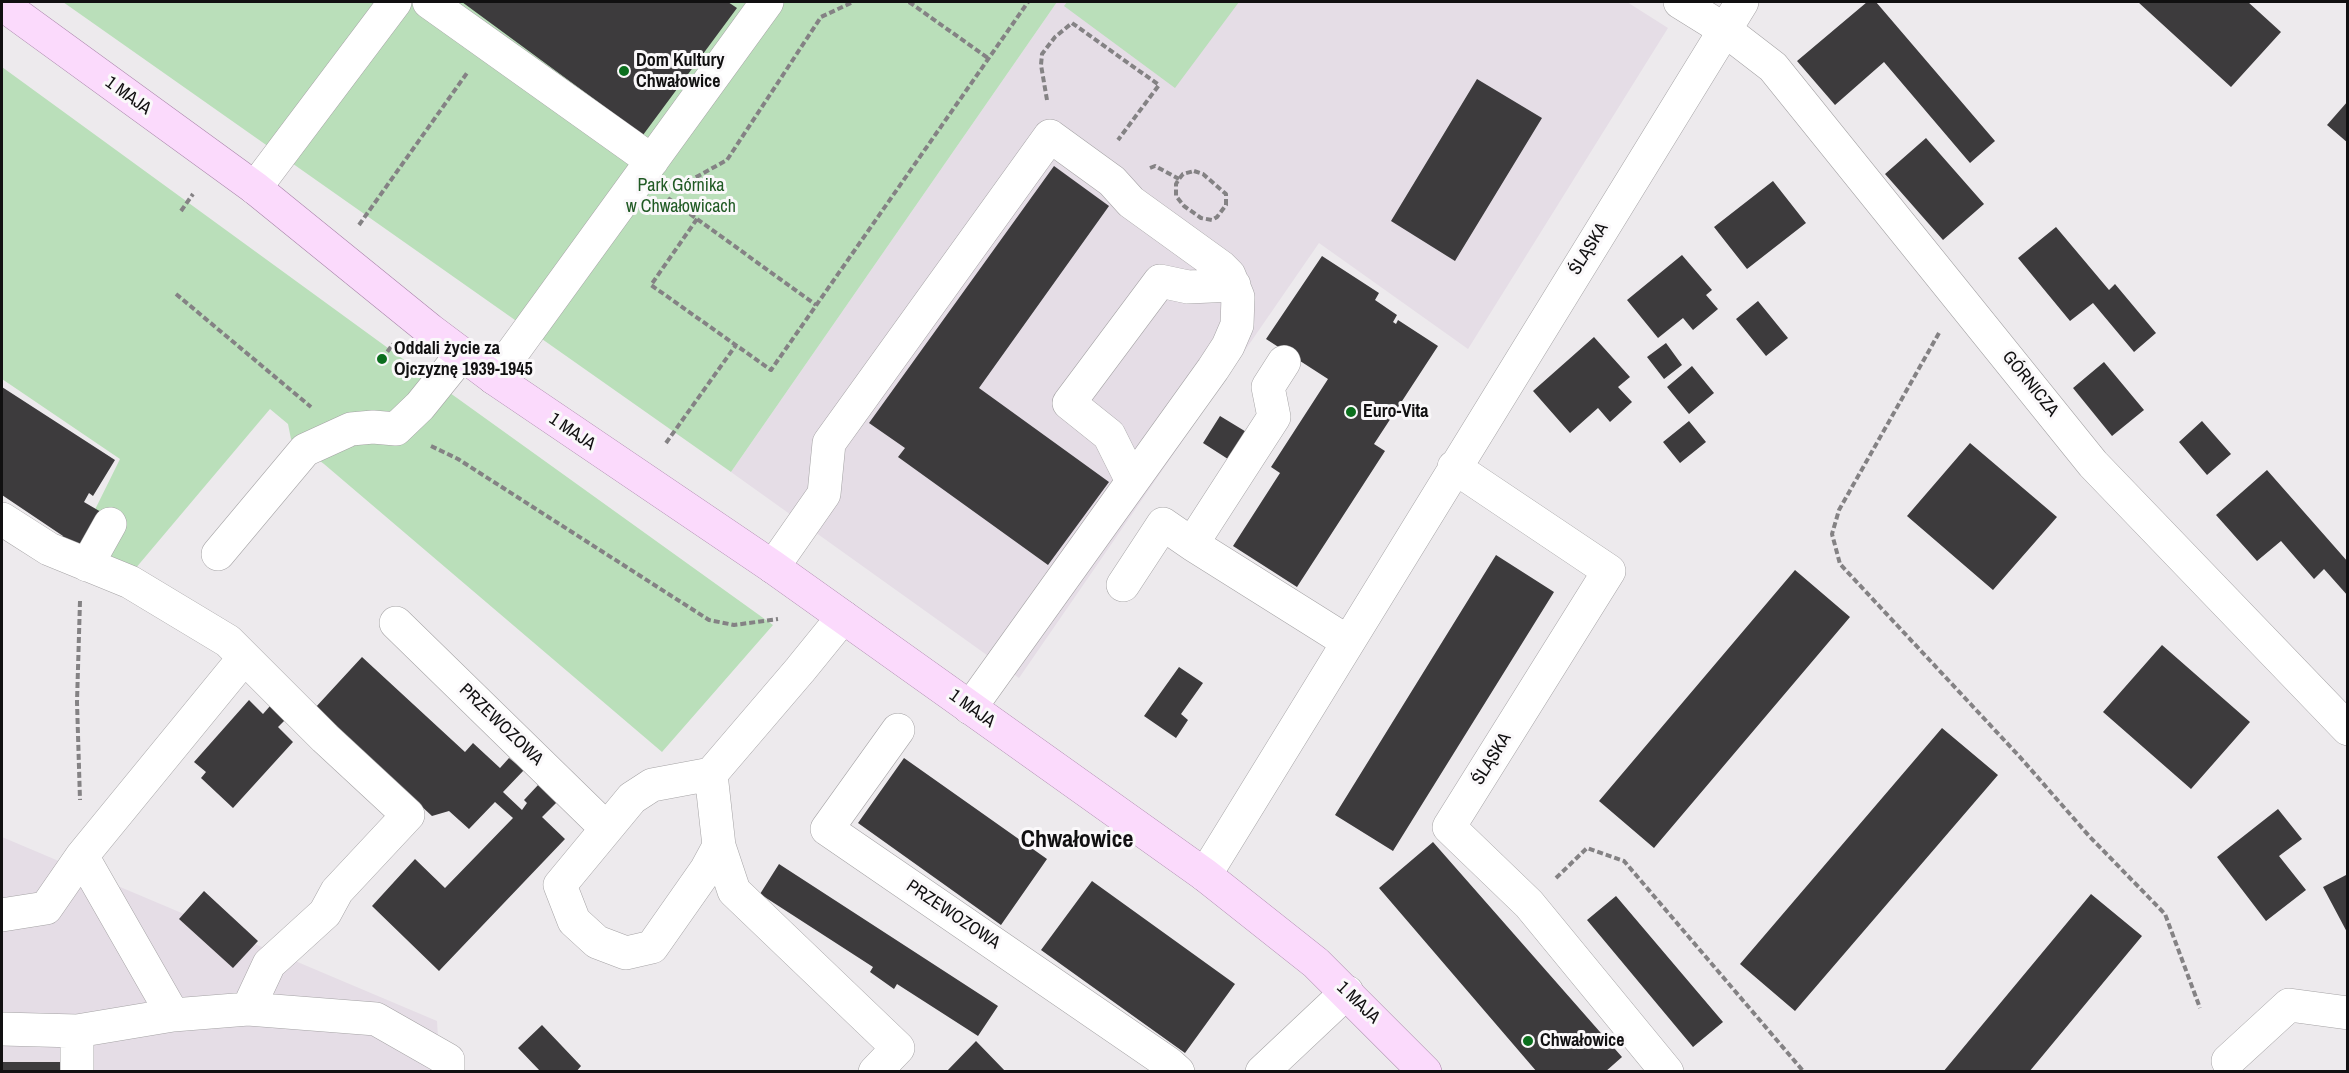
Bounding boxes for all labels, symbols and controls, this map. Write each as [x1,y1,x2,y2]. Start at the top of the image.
place label: Dom Kultury Chwałowice [636,50,725,92]
marker: Dom Kultury Chwałowice [617,64,631,78]
street label: 1 MAJA [101,72,155,120]
park label: Park Górnika w Chwałowicach [626,175,736,218]
street label: ŚLĄSKA [1565,219,1613,279]
place label: Oddali życie za Ojczyznę 1939-1945 [394,338,533,380]
street label: GÓRNICZA [1997,347,2063,421]
marker: Oddali życie za Ojczyznę 1939-1945 [375,352,389,366]
place label: Euro-Vita [1363,401,1428,423]
marker: Euro-Vita [1344,405,1358,419]
street label: 1 MAJA [545,409,599,455]
street label: PRZEWOZOWA [454,680,548,770]
street label: 1 MAJA [945,685,999,733]
street label: ŚLĄSKA [1468,729,1516,789]
district label: Chwałowice [1021,827,1133,855]
street label: PRZEWOZOWA [902,876,1004,954]
street label: 1 MAJA [1332,977,1384,1029]
place label: Chwałowice [1540,1030,1624,1052]
marker: Chwałowice [1521,1034,1535,1048]

